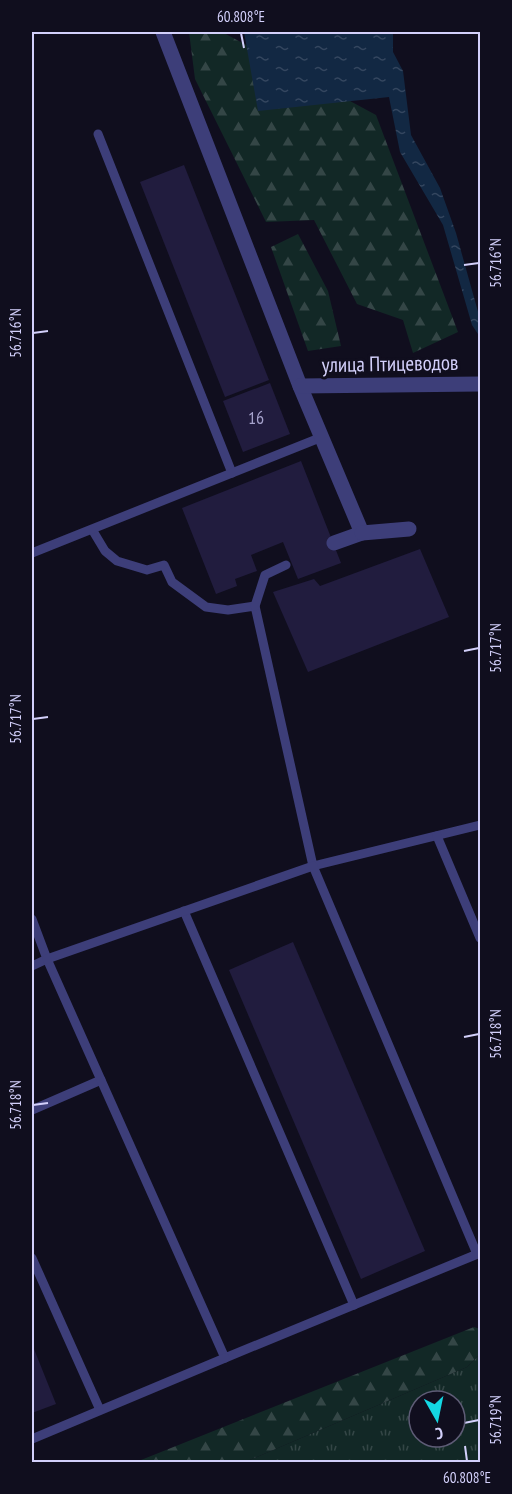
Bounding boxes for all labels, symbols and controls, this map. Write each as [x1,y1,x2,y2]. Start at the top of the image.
text: 60.808°E [217,7,265,26]
text: 56.716°N [486,238,505,288]
text: 56.716°N [6,308,25,358]
street label: улица Птицеводов [321,349,459,378]
house number: 16 [248,406,264,429]
text: 56.717°N [486,623,505,673]
text: 56.717°N [6,694,25,744]
text: 56.718°N [486,1009,505,1059]
text: 56.718°N [6,1080,25,1130]
north arrow [407,1389,467,1449]
text: 56.719°N [486,1395,505,1445]
text: С [433,1423,445,1444]
text: 60.808°E [443,1468,491,1487]

